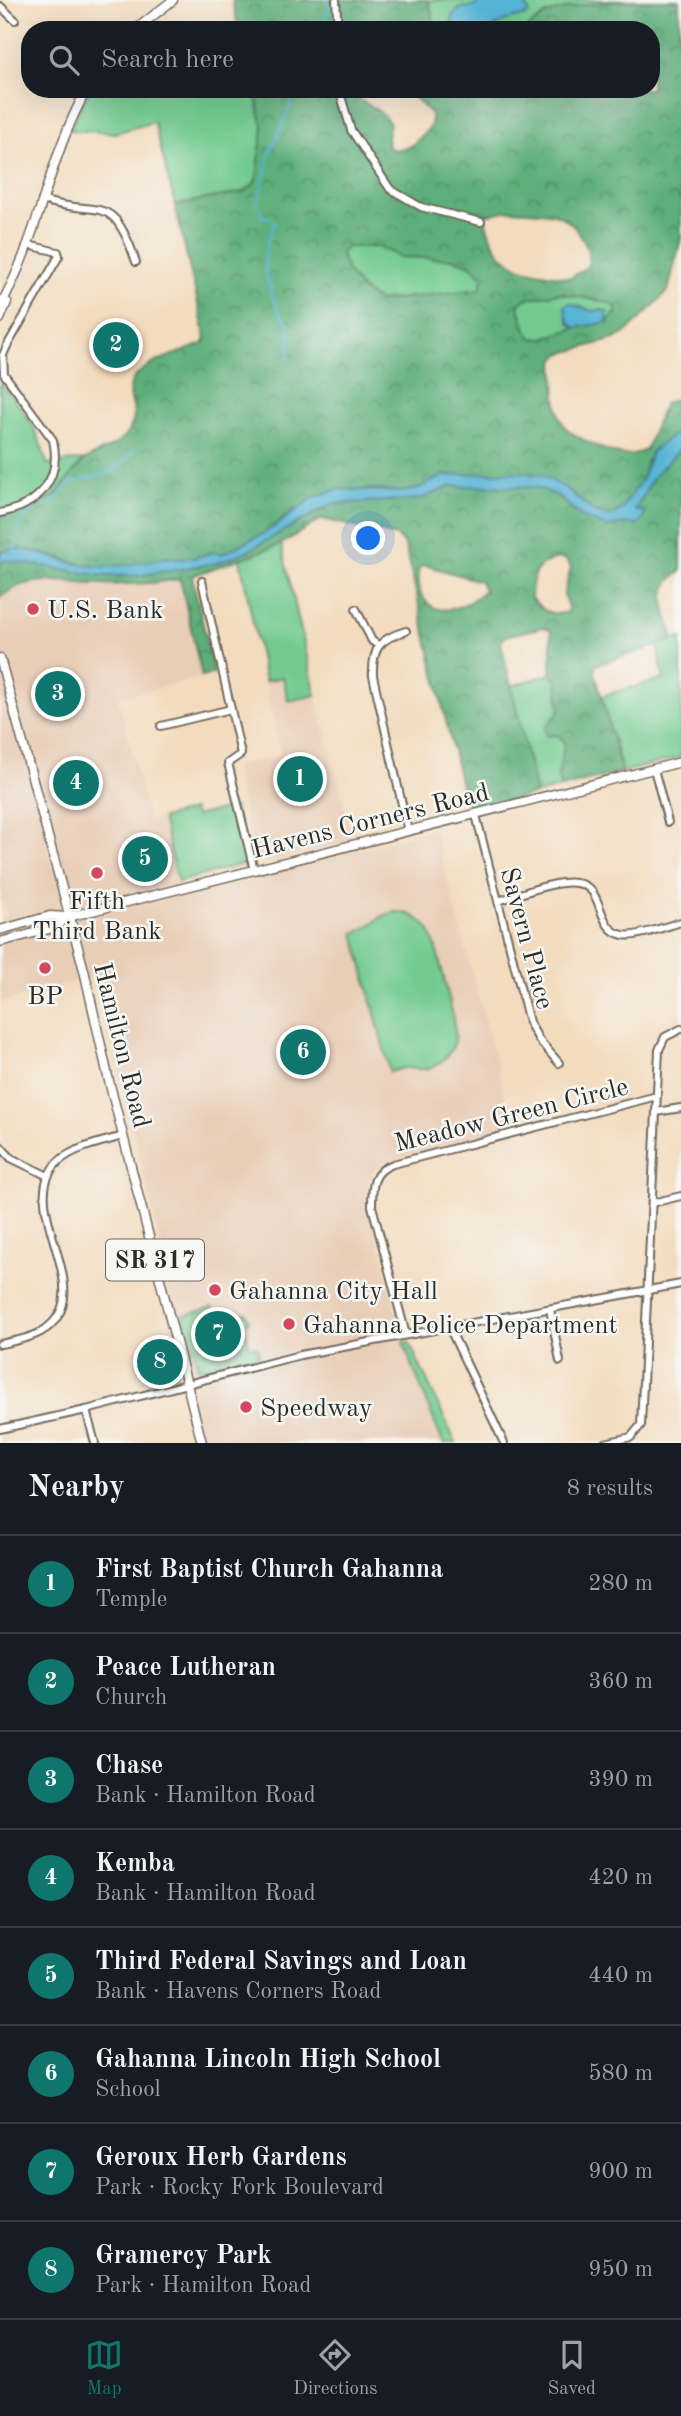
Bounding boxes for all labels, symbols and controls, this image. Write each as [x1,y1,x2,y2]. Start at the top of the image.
search box [21,21,660,98]
icon: search [45,41,83,79]
text: Search here [101,47,234,73]
pin: 2 [93,319,139,371]
your location [351,521,385,555]
place label: U.S. Bank [47,598,164,624]
marker: U.S. Bank [25,601,41,617]
pin: 3 [35,668,81,720]
pin: 1 [277,753,323,805]
pin: 4 [53,757,99,809]
street label: Havens Corners Road [249,780,492,864]
pin: 5 [122,833,168,885]
marker: Fifth Third Bank [89,865,105,881]
street label: Savern Place [495,865,557,1012]
place label: Fifth Third Bank [32,889,162,945]
marker: BP [37,960,53,976]
street label: Hamilton Road [88,960,154,1131]
place label: BP [27,984,63,1010]
pin: 6 [280,1026,326,1078]
street label: Meadow Green Circle [392,1074,631,1158]
road number: SR 317 [106,1240,204,1280]
place label: Gahanna City Hall [229,1279,438,1305]
marker: Gahanna City Hall [207,1282,223,1298]
pin: 7 [195,1308,241,1360]
place label: Gahanna Police Department [303,1313,618,1339]
marker: Gahanna Police Department [281,1316,297,1332]
pin: 8 [137,1336,183,1388]
place label: Speedway [260,1396,373,1422]
marker: Speedway [238,1399,254,1415]
text: Nearby [28,1473,125,1503]
text: 8 results [567,1477,653,1500]
text: First Baptist Church Gahanna [95,1557,443,1583]
text: 1 [44,1572,58,1595]
text: 280 m [588,1572,653,1595]
text: Temple [95,1588,167,1611]
text: Peace Lutheran [95,1655,276,1681]
text: 2 [44,1670,58,1693]
text: 360 m [588,1670,653,1693]
text: Church [95,1686,167,1709]
text: Chase [95,1753,163,1779]
text: 3 [44,1768,58,1791]
text: 390 m [588,1768,653,1791]
text: Bank · Hamilton Road [95,1784,316,1807]
text: Kemba [95,1851,175,1877]
text: 4 [44,1866,58,1889]
text: 420 m [588,1866,653,1889]
text: Bank · Hamilton Road [95,1882,316,1905]
text: Third Federal Savings and Loan [95,1949,467,1975]
text: 5 [44,1964,58,1987]
text: 440 m [588,1964,653,1987]
text: Bank · Havens Corners Road [95,1980,382,2003]
text: Gahanna Lincoln High School [95,2047,441,2073]
text: 6 [44,2062,58,2085]
text: 580 m [588,2062,653,2085]
text: School [95,2078,161,2101]
text: Geroux Herb Gardens [95,2145,347,2171]
text: 7 [44,2160,58,2183]
text: 900 m [588,2160,653,2183]
text: Park · Rocky Fork Boulevard [95,2176,384,2199]
text: Gramercy Park [95,2243,272,2269]
text: 8 [44,2258,58,2281]
text: 950 m [588,2258,653,2281]
text: Park · Hamilton Road [95,2274,311,2297]
tab: Map [85,2336,123,2401]
tab: Directions [293,2336,378,2401]
tab: Saved [548,2336,596,2401]

